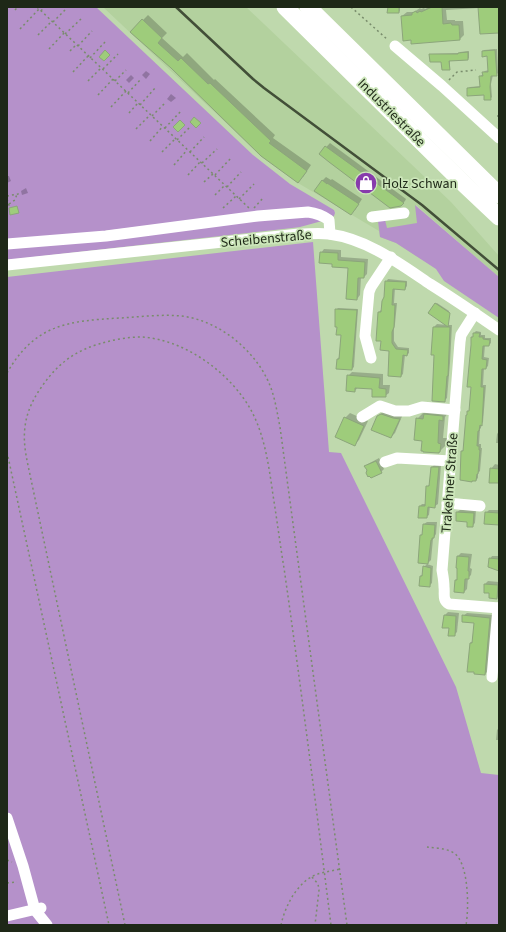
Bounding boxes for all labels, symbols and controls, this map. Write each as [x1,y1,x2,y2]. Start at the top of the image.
street label: Industriestraße [353,74,430,151]
shop icon: Holz Schwan [353,170,379,196]
place label: Holz Schwan [382,174,457,194]
street label: Scheibenstraße [220,225,312,253]
street label: Trakehner Straße [437,432,463,534]

